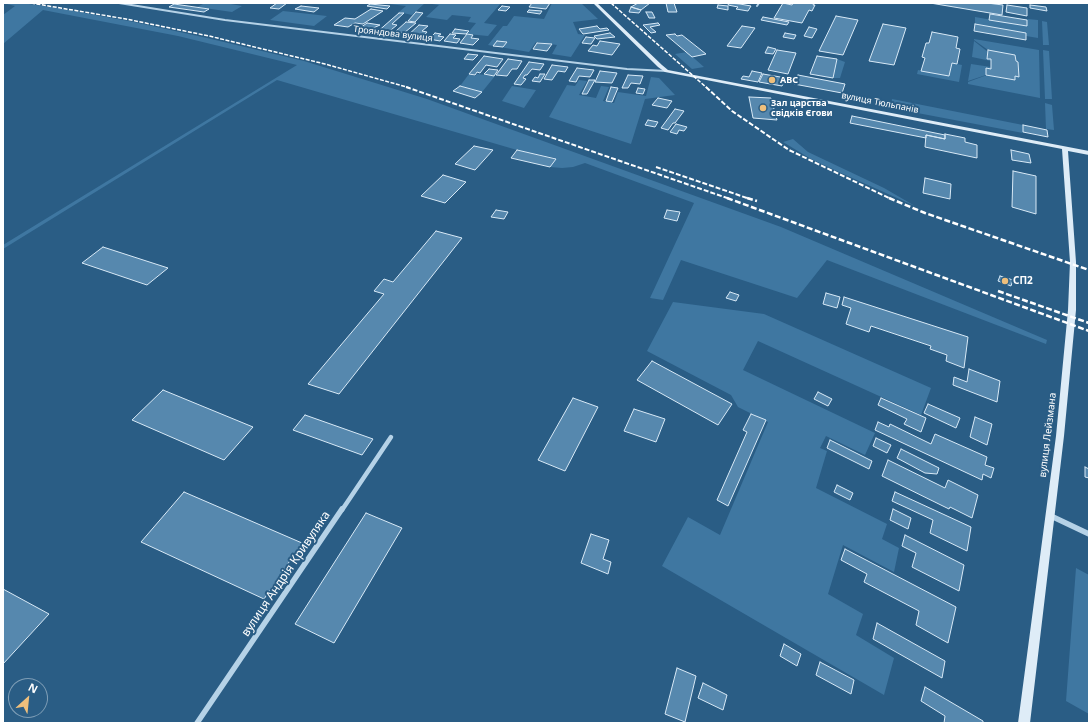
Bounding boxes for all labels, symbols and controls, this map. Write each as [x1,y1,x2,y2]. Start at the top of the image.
street label: Трояндова вулиця [353,24,433,44]
marker: ABC [767,75,777,85]
place label: ABC [780,75,798,85]
street label: вулиця Тюльпанів [840,90,920,116]
place label: Зал царства свідків Єгови [771,98,833,119]
marker: Зал царства свідків Єгови [758,103,768,113]
place label: СП2 [1013,275,1033,287]
marker: СП2 [1000,276,1010,286]
street label: вулиця Лейзмана [1037,392,1059,478]
street label: вулиця Андрія Кривуляка [239,509,333,639]
north arrow [8,678,48,718]
text: N [26,679,41,696]

